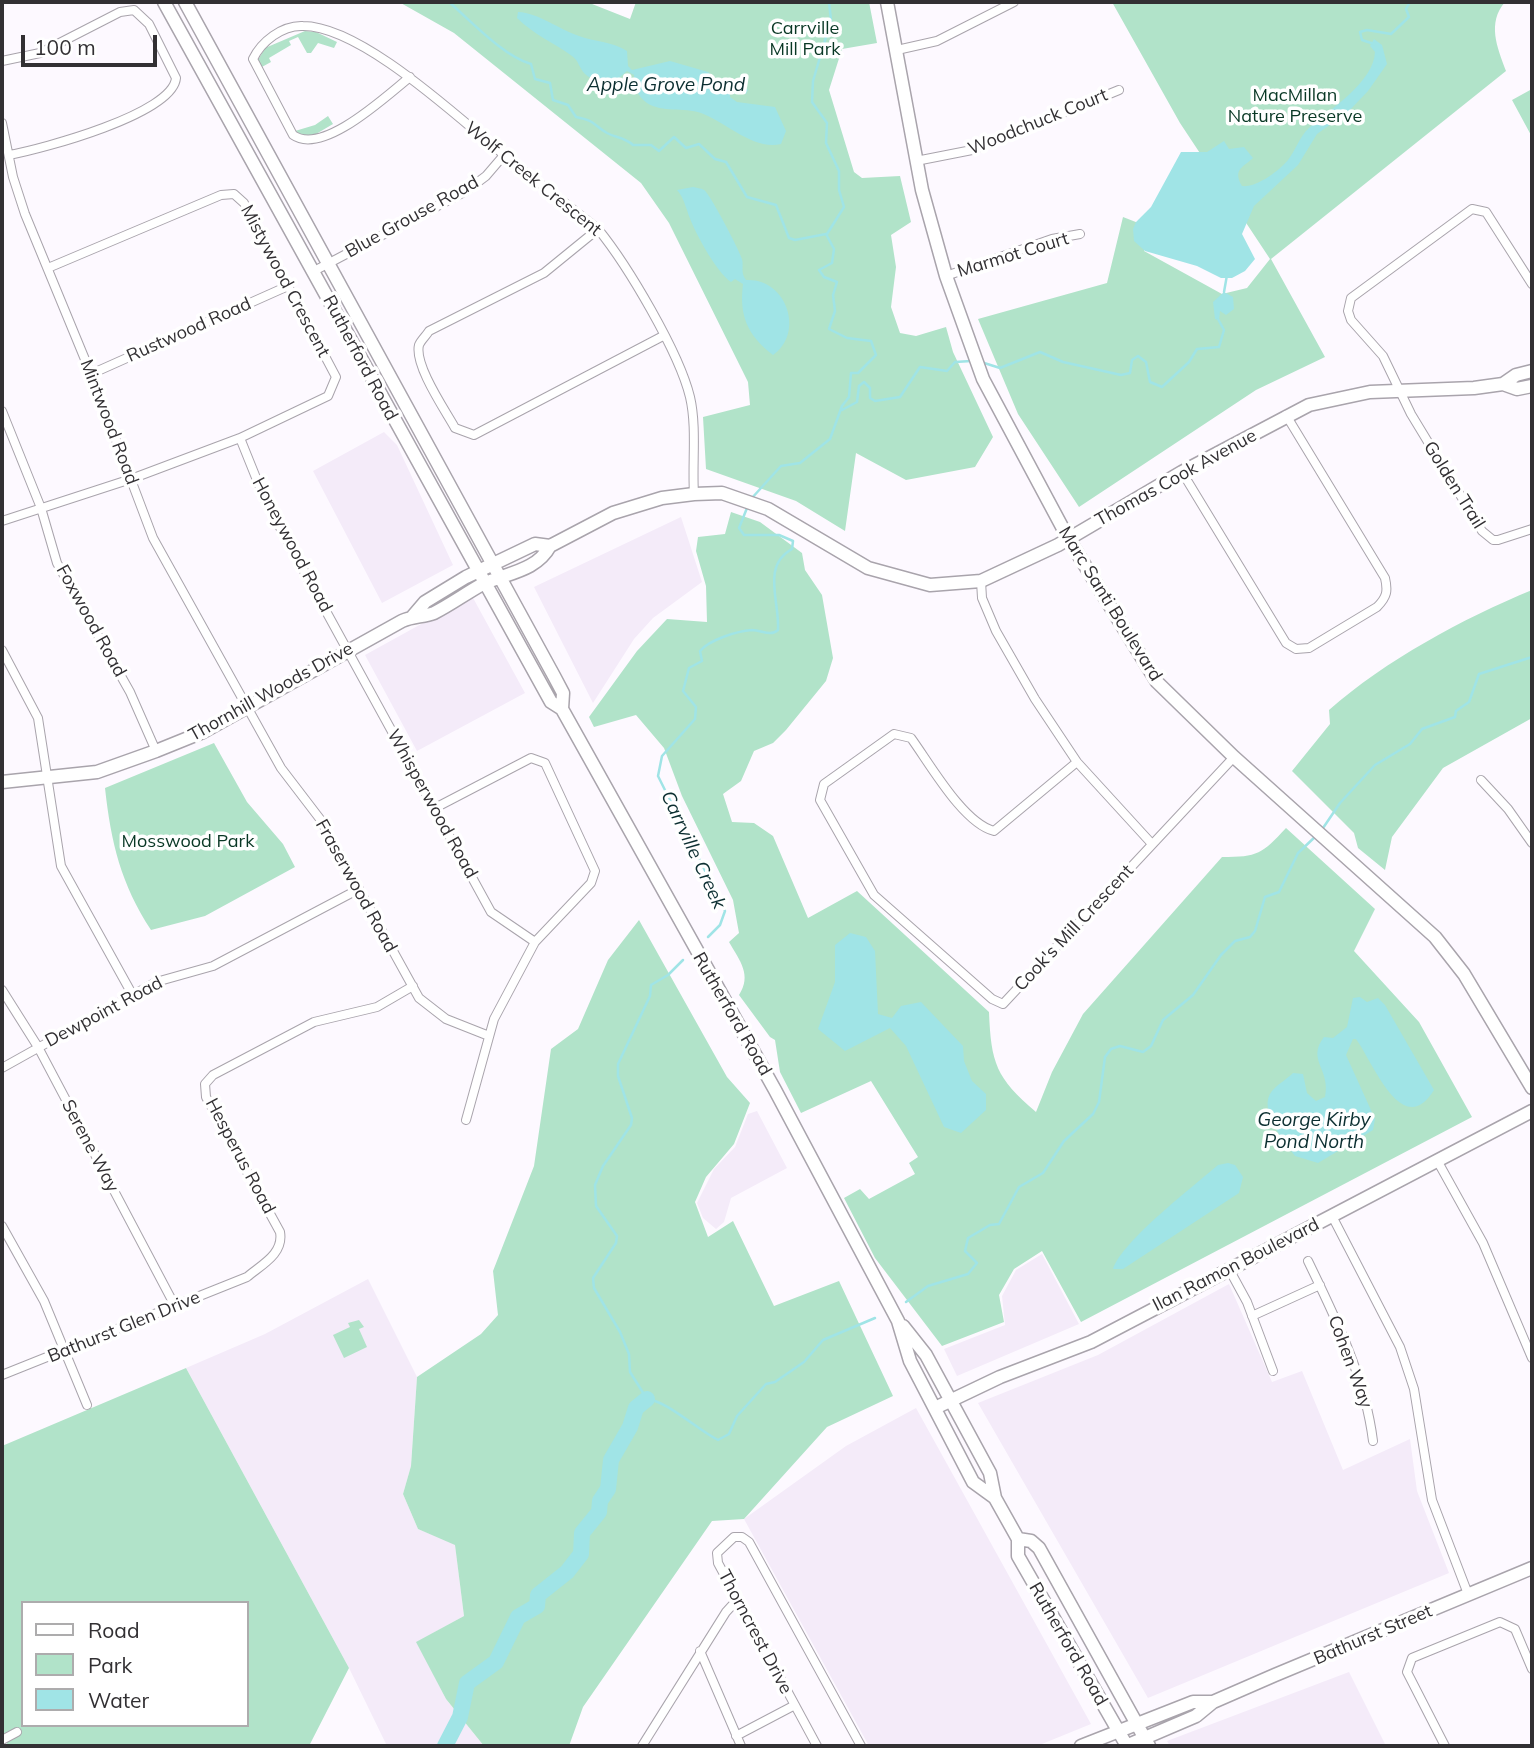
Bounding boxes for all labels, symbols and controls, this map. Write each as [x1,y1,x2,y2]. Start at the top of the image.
park label: Carrville Mill Park [770,18,840,60]
scale bar [24,21,161,65]
text: 100 m [34,34,96,60]
water label: Apple Grove Pond [587,74,745,96]
street label: Woodchuck Court [965,84,1111,160]
park label: MacMillan Nature Preserve [1228,85,1362,128]
street label: Wolf Creek Crescent [460,117,606,241]
street label: Blue Grouse Road [342,171,482,263]
street label: Mistywood Crescent [236,201,334,361]
street label: Marmot Court [955,228,1071,282]
street label: Rutherford Road [318,292,402,424]
street label: Rustwood Road [123,293,255,367]
street label: Mintwood Road [75,356,143,488]
street label: Thomas Cook Avenue [1092,425,1260,531]
street label: Golden Trail [1419,437,1489,533]
street label: Honeywood Road [247,474,337,616]
street label: Marc Santi Boulevard [1054,523,1166,685]
street label: Foxwood Road [51,561,131,681]
street label: Thornhill Woods Drive [185,638,357,746]
street label: Whisperwood Road [382,726,482,882]
water label: Carrville Creek [656,787,730,913]
street label: Fraserwood Road [311,816,401,956]
park label: Mosswood Park [122,831,254,853]
street label: Cook's Mill Crescent [1010,860,1138,996]
street label: Rutherford Road [688,949,776,1079]
street label: Dewpoint Road [42,972,166,1052]
street label: Hesperus Road [200,1095,280,1217]
street label: Serene Way [57,1096,123,1196]
water label: George Kirby Pond North [1257,1109,1371,1153]
street label: Ilan Ramon Boulevard [1149,1214,1323,1316]
street label: Bathurst Glen Drive [45,1287,203,1367]
street label: Cohen Way [1323,1313,1377,1411]
street label: Thorncrest Drive [713,1566,797,1698]
street label: Rutherford Road [1024,1579,1112,1709]
street label: Bathurst Street [1311,1600,1435,1670]
legend [21,1601,248,1727]
text: Road [88,1617,139,1643]
text: Park [88,1652,132,1678]
text: Water [88,1687,149,1713]

